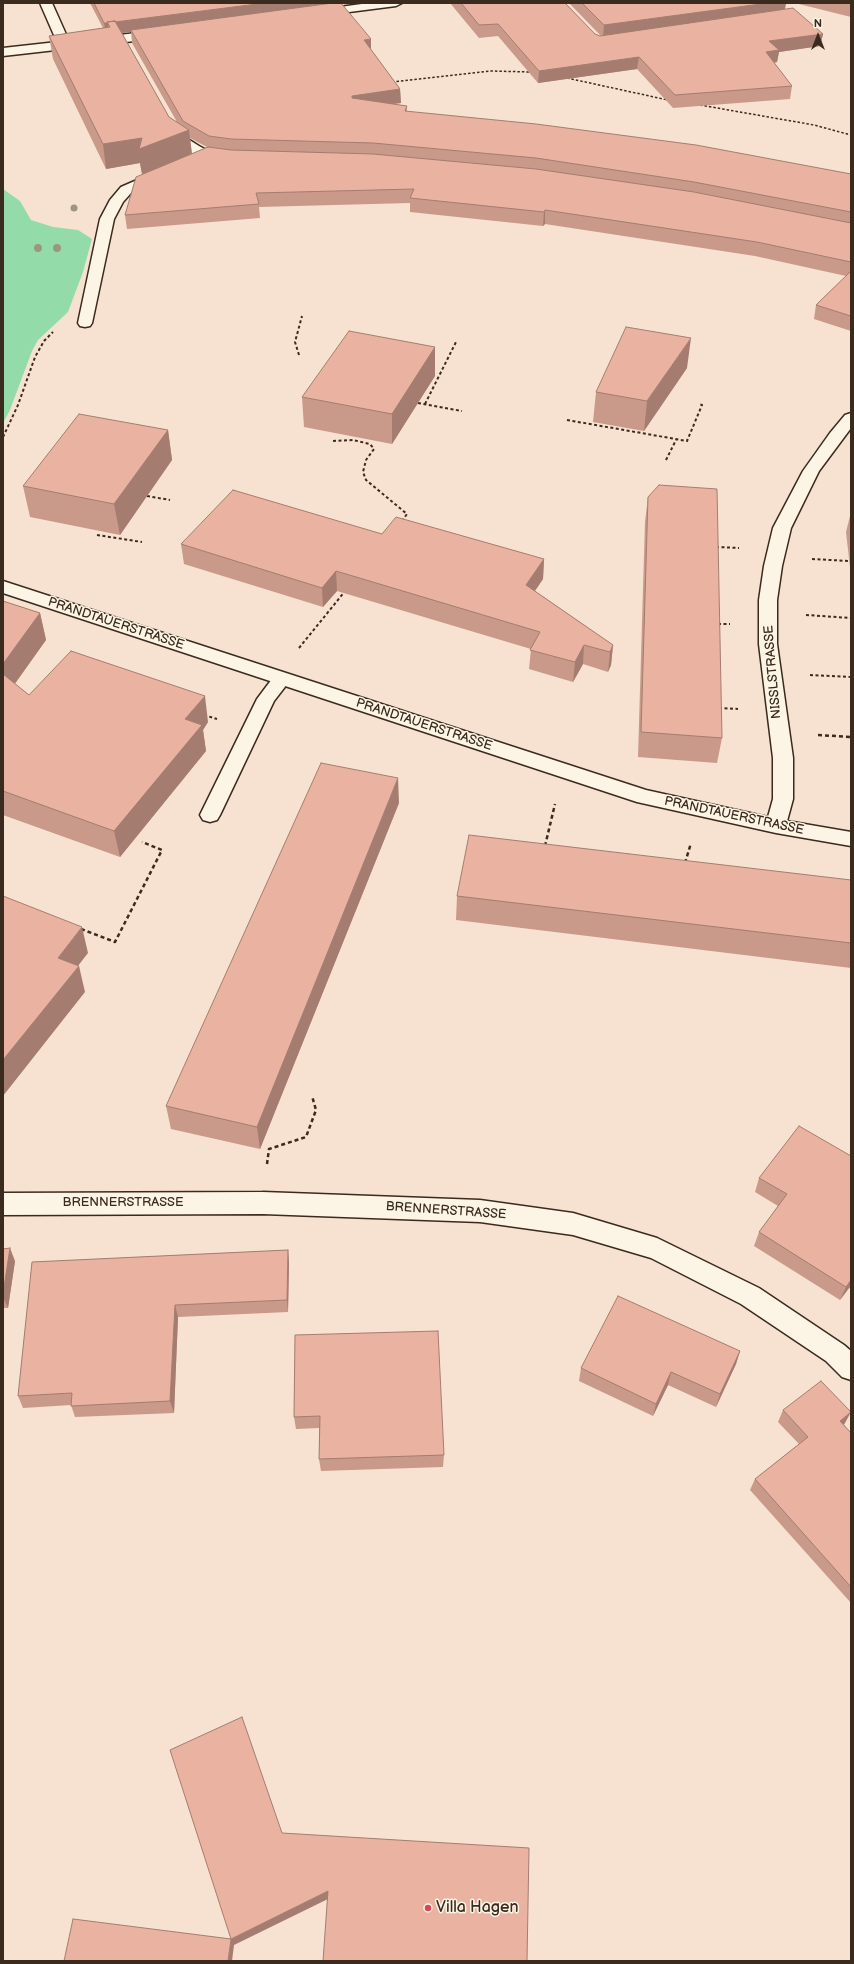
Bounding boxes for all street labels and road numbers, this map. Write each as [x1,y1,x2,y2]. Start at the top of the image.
street label: PRANDTAUERSTRASSE [46,595,186,653]
street label: NISSLSTRASSE [761,625,785,719]
street label: PRANDTAUERSTRASSE [354,696,494,754]
street label: PRANDTAUERSTRASSE [663,794,805,838]
street label: BRENNERSTRASSE [62,1195,184,1211]
street label: BRENNERSTRASSE [385,1199,507,1223]

